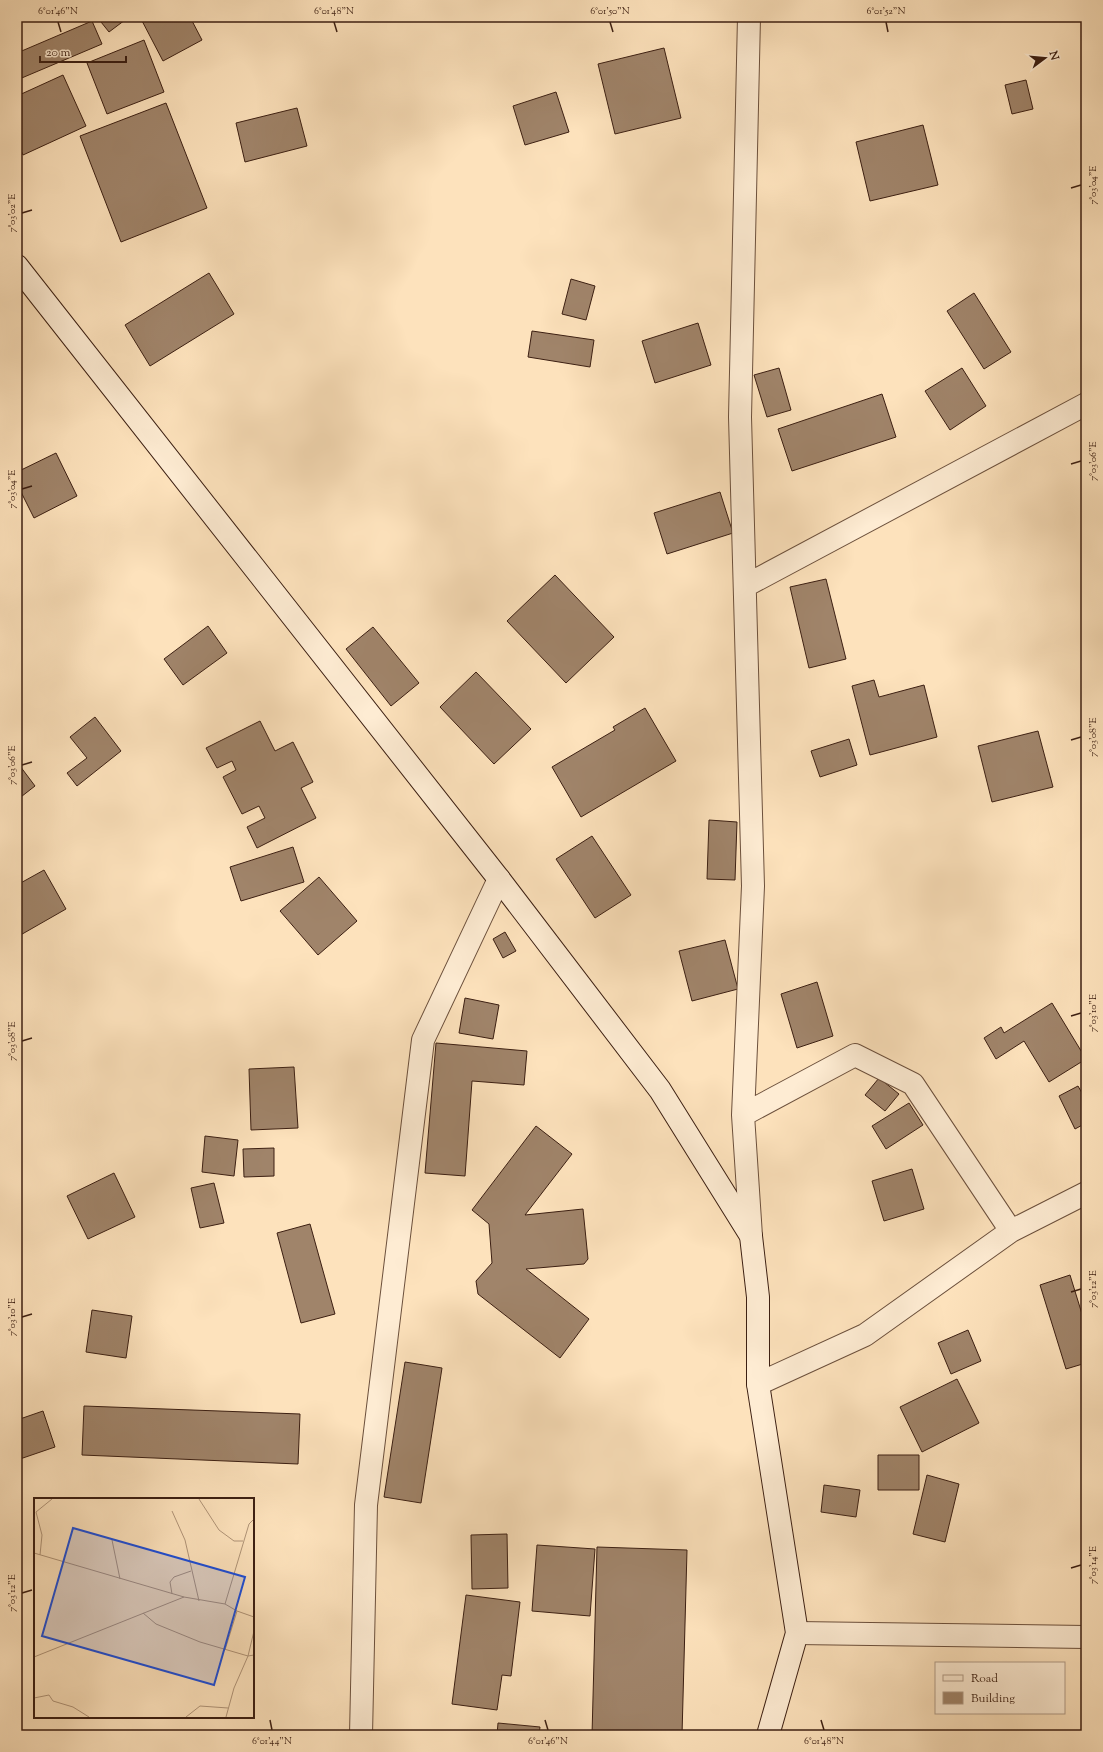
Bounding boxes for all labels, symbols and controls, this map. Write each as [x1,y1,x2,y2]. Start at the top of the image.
text: 6°01'46"N [38,4,78,19]
text: 6°01'48"N [314,4,354,19]
text: 6°01'50"N [590,4,630,19]
text: 6°01'52"N [867,4,905,19]
scale bar [40,38,126,64]
north arrow [1025,38,1065,78]
text: 20 m [46,44,71,62]
text: N [1044,48,1063,62]
text: 7°03'04"E [1086,166,1101,204]
text: 7°03'02"E [5,194,20,232]
text: 7°03'06"E [1086,441,1101,481]
text: 7°03'04"E [5,470,20,508]
text: 7°03'08"E [1086,717,1101,757]
text: 7°03'06"E [5,745,20,785]
text: 7°03'10"E [1086,994,1101,1032]
text: 7°03'08"E [5,1021,20,1061]
text: 7°03'12"E [1086,1270,1101,1308]
text: 7°03'10"E [5,1298,20,1336]
inset map [34,1498,254,1718]
text: 7°03'14"E [1086,1546,1101,1584]
text: 7°03'12"E [5,1574,20,1612]
legend [935,1662,1065,1714]
text: Road [971,1670,998,1688]
text: Building [971,1690,1015,1708]
text: 6°01'44"N [252,1734,292,1749]
text: 6°01'46"N [528,1734,568,1749]
text: 6°01'48"N [804,1734,844,1749]

